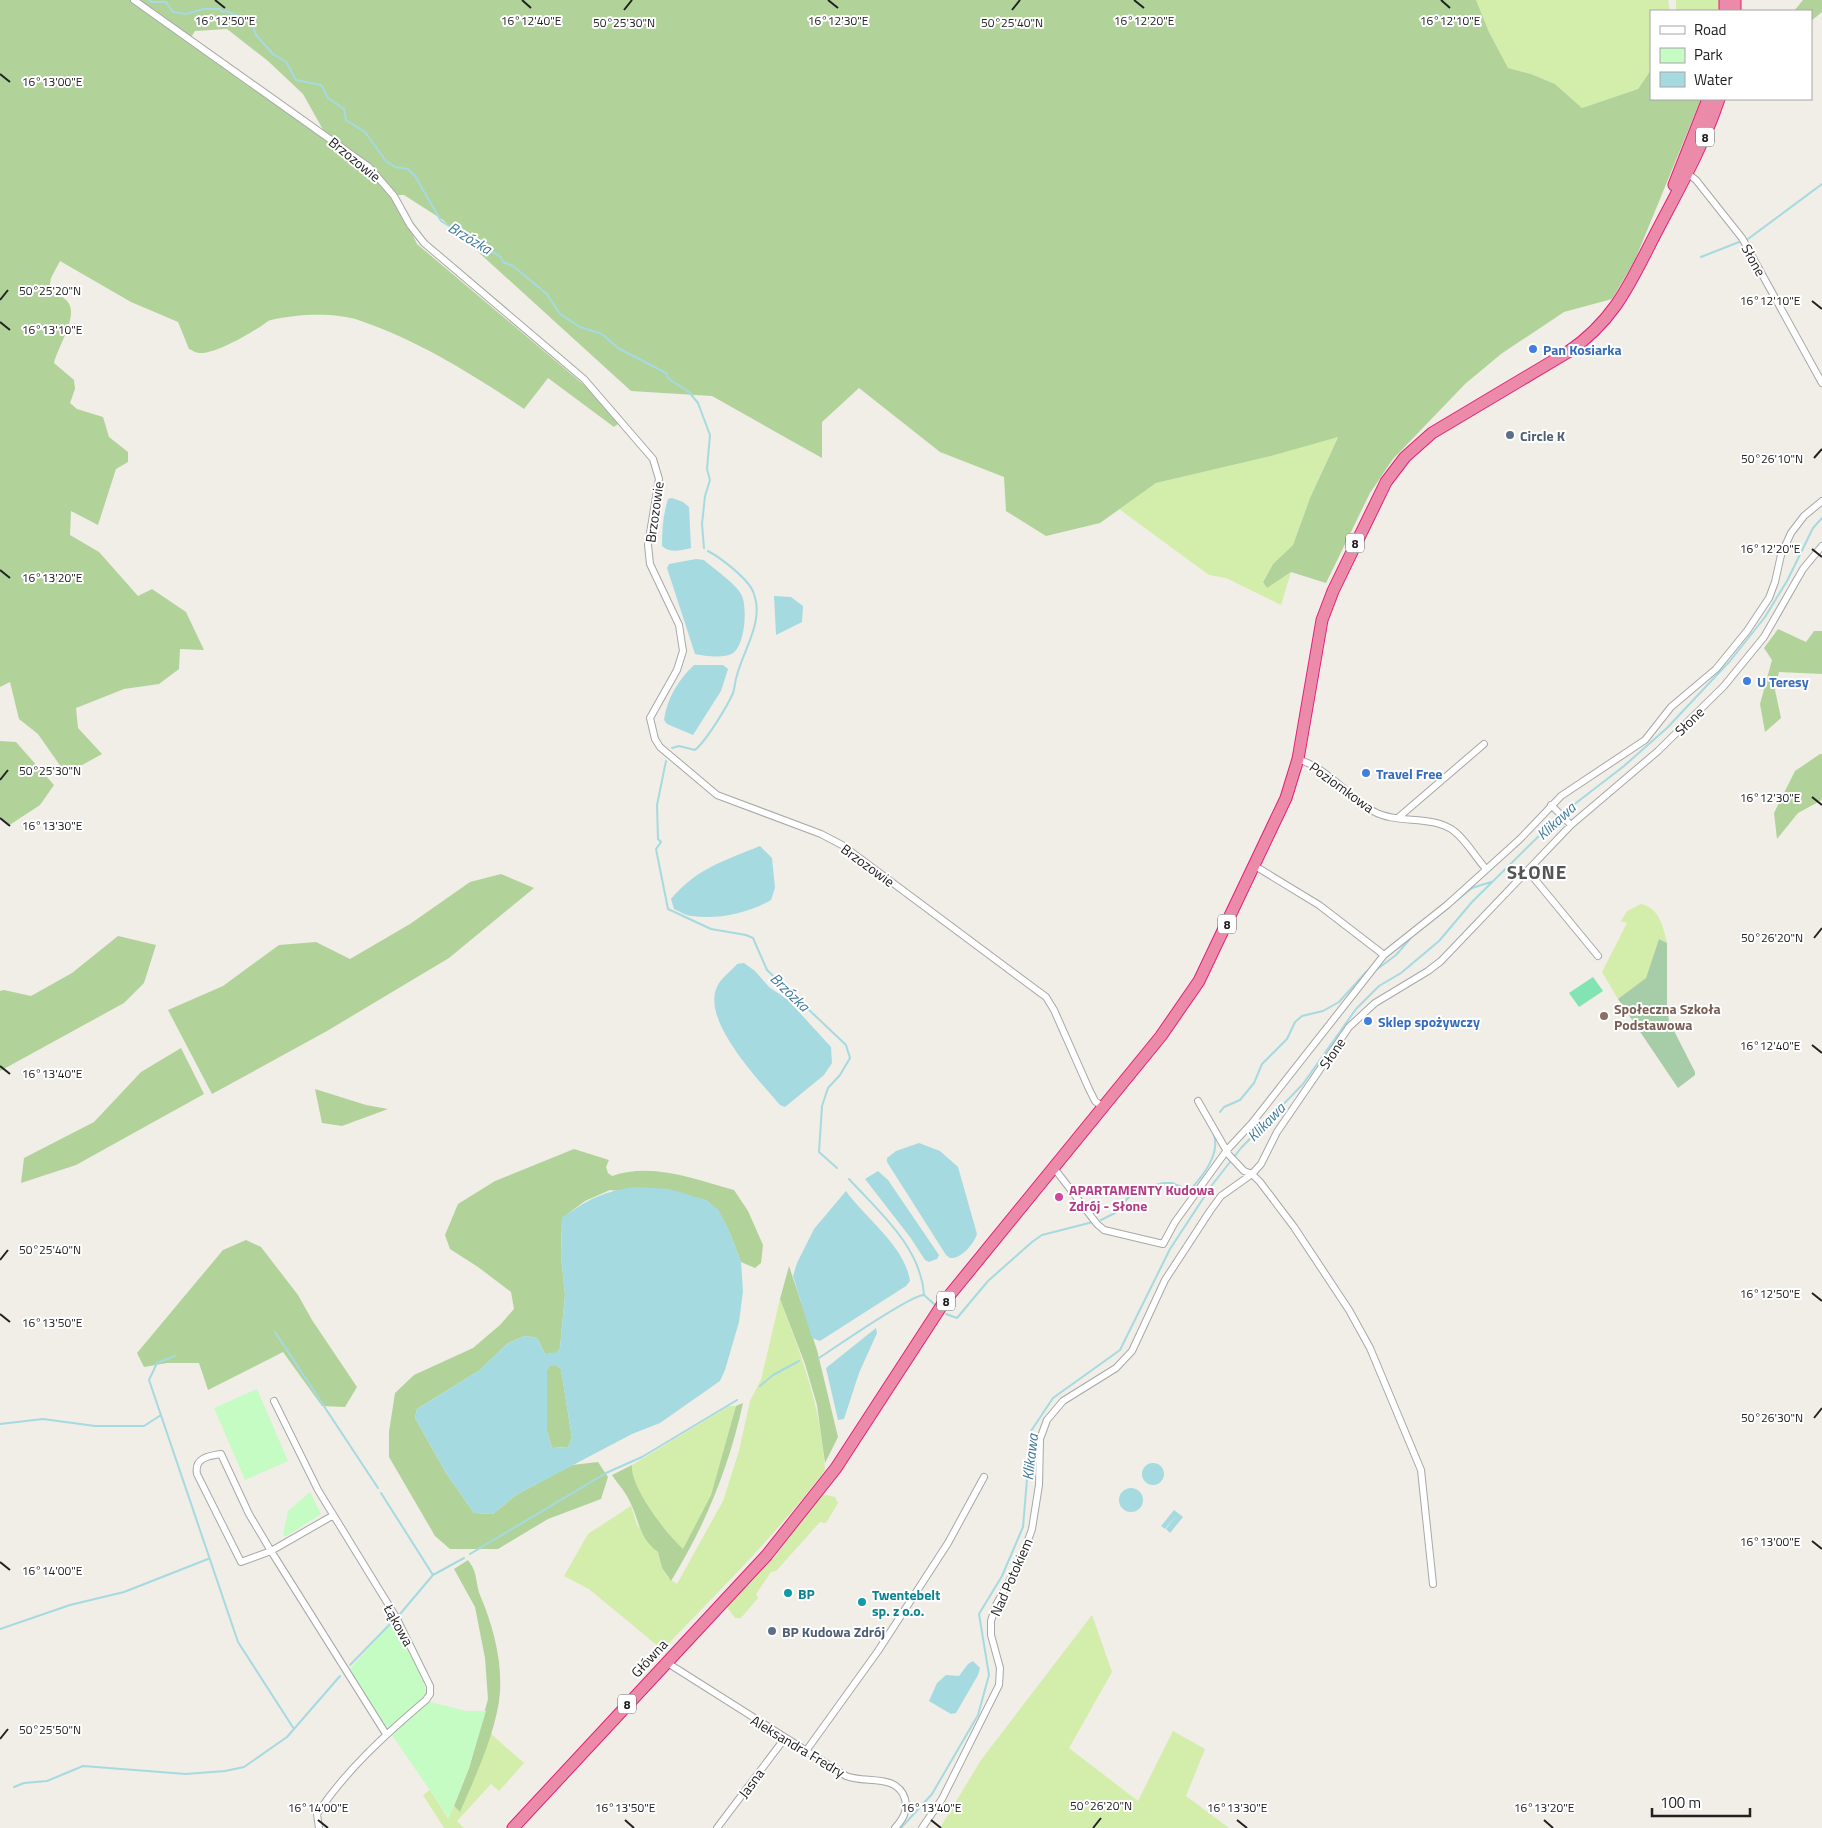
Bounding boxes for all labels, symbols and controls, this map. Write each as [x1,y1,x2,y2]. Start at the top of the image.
legend [1650,10,1812,100]
text: 16°12'50"E [195,11,256,30]
text: 16°12'40"E [501,11,562,30]
text: 16°12'30"E [808,11,869,30]
text: 16°12'20"E [1114,11,1175,30]
text: 16°12'10"E [1420,11,1481,30]
text: 50°25'30"N [593,13,655,32]
text: 50°25'40"N [981,13,1043,32]
text: Road [1694,18,1726,41]
text: Park [1694,43,1723,66]
text: Water [1694,68,1733,91]
text: 16°13'00"E [22,72,83,91]
road number: 8 [1696,128,1714,146]
street label: Brzozowie [324,131,386,187]
water label: Brzózka [444,216,497,261]
street label: Słone [1737,240,1771,280]
text: 50°25'20"N [19,281,81,300]
text: 16°12'10"E [1740,291,1801,310]
text: 16°13'10"E [22,320,83,339]
place label: Pan Kosiarka [1543,339,1622,360]
marker: Pan Kosiarka [1527,343,1539,355]
place label: Circle K [1520,425,1566,446]
marker: Circle K [1504,429,1516,441]
text: 50°26'10"N [1741,449,1803,468]
street label: Brzozowie [639,480,669,544]
road number: 8 [1346,534,1364,552]
text: 16°12'20"E [1740,539,1801,558]
text: 16°13'20"E [22,568,83,587]
place label: U Teresy [1757,671,1809,692]
marker: U Teresy [1741,675,1753,687]
street label: Słone [1670,702,1708,740]
street label: Poziomkowa [1305,756,1379,818]
text: 50°25'30"N [19,761,81,780]
place label: Travel Free [1376,763,1442,784]
marker: Travel Free [1360,767,1372,779]
text: 16°12'30"E [1740,788,1801,807]
water label: Klikawa [1531,796,1582,845]
text: 16°13'30"E [22,816,83,835]
street label: Brzozowie [837,838,899,892]
district label: SŁONE [1507,857,1567,886]
road number: 8 [1218,914,1236,934]
text: 50°26'20"N [1741,928,1803,947]
water label: Brzózka [765,967,816,1018]
place label: Społeczna Szkoła Podstawowa [1614,998,1721,1035]
marker: Społeczna Szkoła Podstawowa [1598,1010,1610,1022]
place label: Sklep spożywczy [1378,1011,1480,1032]
marker: Sklep spożywczy [1362,1015,1374,1027]
street label: Słone [1314,1033,1350,1073]
text: 16°12'40"E [1740,1036,1801,1055]
text: 16°13'40"E [22,1064,83,1083]
water label: Klikawa [1242,1096,1291,1147]
place label: APARTAMENTY Kudowa Zdrój - Słone [1069,1179,1214,1216]
marker: APARTAMENTY Kudowa Zdrój - Słone [1053,1191,1065,1203]
text: 50°25'40"N [19,1240,81,1259]
text: 16°12'50"E [1740,1284,1801,1303]
road number: 8 [937,1292,955,1310]
text: 16°13'50"E [22,1313,83,1332]
text: 50°26'30"N [1741,1408,1803,1427]
water label: Klikawa [1016,1431,1044,1481]
text: 16°13'00"E [1740,1532,1801,1551]
street label: Nad Potokiem [984,1535,1038,1619]
text: 16°14'00"E [22,1561,83,1580]
place label: BP [798,1583,815,1604]
place label: Twentebelt sp. z o.o. [872,1584,940,1621]
marker: BP [782,1587,794,1599]
marker: Twentebelt sp. z o.o. [856,1596,868,1608]
street label: Łąkowa [378,1599,419,1650]
place label: BP Kudowa Zdrój [782,1621,885,1642]
marker: BP Kudowa Zdrój [766,1625,778,1637]
street label: Główna [626,1634,672,1682]
road number: 8 [618,1695,636,1714]
street label: Aleksandra Fredry [747,1710,849,1783]
text: 50°25'50"N [19,1720,81,1739]
street label: Jasna [733,1764,769,1802]
scale bar [1652,1786,1750,1818]
text: 100 m [1660,1791,1701,1814]
text: 50°26'20"N [1070,1796,1132,1815]
text: 16°14'00"E [288,1798,349,1817]
text: 16°13'50"E [595,1798,656,1817]
text: 16°13'40"E [901,1798,962,1817]
text: 16°13'30"E [1207,1798,1268,1817]
text: 16°13'20"E [1514,1798,1575,1817]

